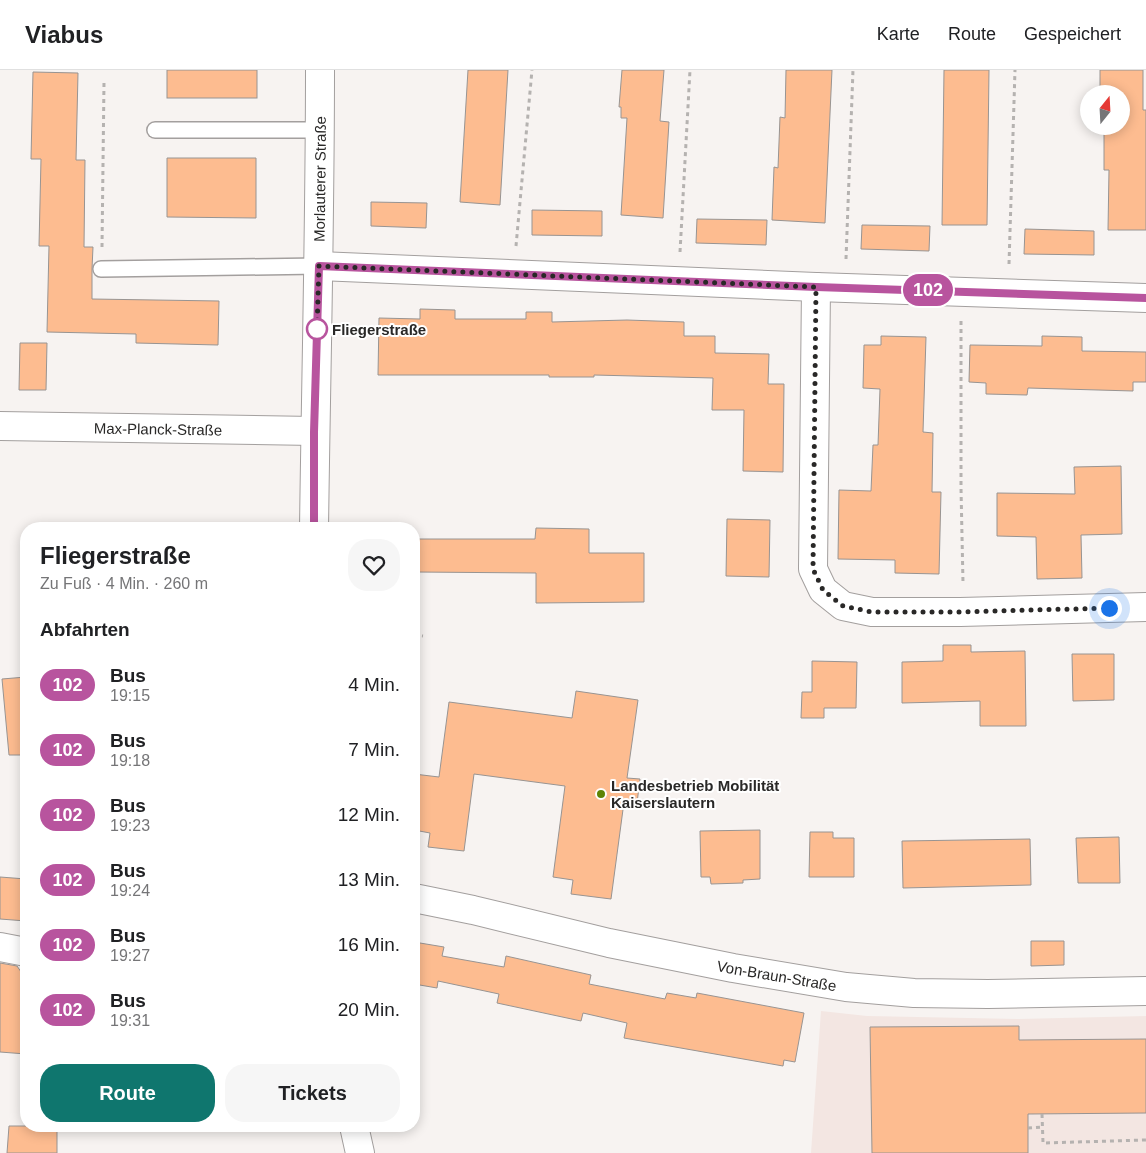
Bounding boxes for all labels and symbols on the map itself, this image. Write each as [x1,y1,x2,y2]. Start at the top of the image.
north arrow [1080,85,1130,135]
street label: Morlauterer Straße [310,116,328,242]
line badge: 102 [899,274,957,306]
marker: Fliegerstraße [306,318,328,340]
place label: Fliegerstraße [332,321,426,338]
street label: Max-Planck-Straße [94,419,222,438]
your location [1097,596,1122,621]
place label: Landesbetrieb Mobilität Kaiserslautern [611,777,779,811]
marker: Landesbetrieb Mobilität Kaiserslautern [595,788,607,800]
street label: Von-Braun-Straße [716,956,838,994]

